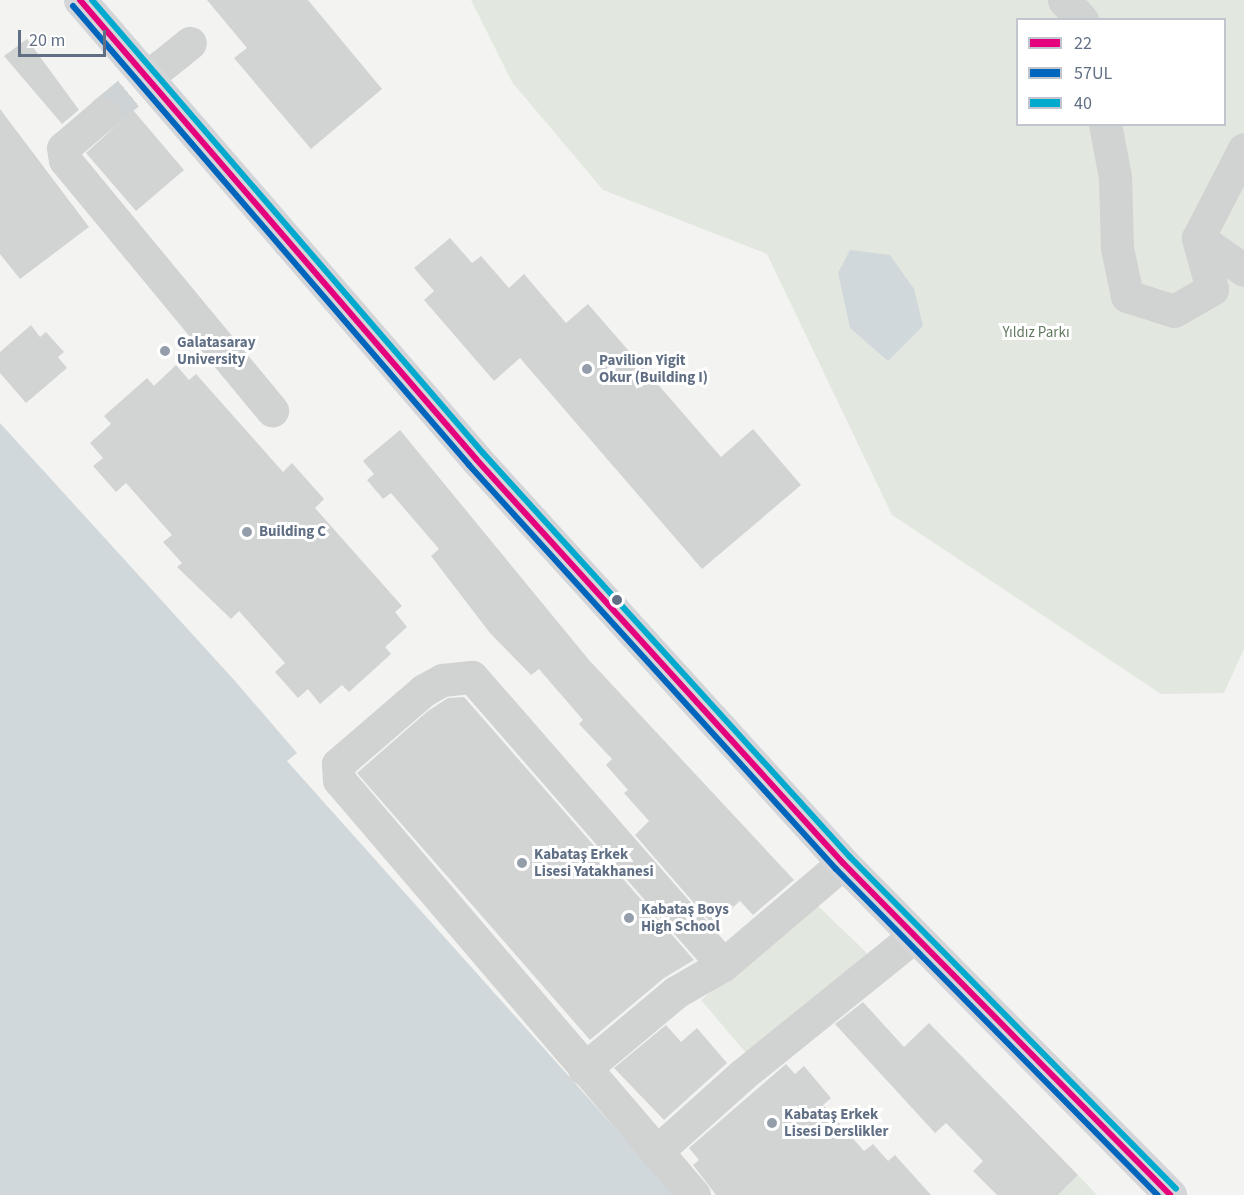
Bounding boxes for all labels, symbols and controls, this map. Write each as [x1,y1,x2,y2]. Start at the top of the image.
scale bar [21,18,110,56]
legend [1016,18,1226,126]
text: 20 m [29,28,65,53]
text: 22 [1074,31,1092,56]
text: 57UL [1074,61,1112,86]
text: 40 [1074,91,1092,116]
park label: Yıldız Parkı [1002,324,1070,342]
place label: Galatasaray University [177,333,256,368]
marker: Galatasaray University [158,344,172,358]
place label: Pavilion Yigit Okur (Building I) [599,351,708,386]
marker: Pavilion Yigit Okur (Building I) [580,362,594,376]
place label: Building C [259,523,326,541]
marker: Building C [240,525,254,539]
unlabelled marker [611,594,623,606]
place label: Kabataş Erkek Lisesi Yatakhanesi [534,845,654,880]
marker: Kabataş Erkek Lisesi Yatakhanesi [515,856,529,870]
place label: Kabataş Boys High School [641,900,729,935]
marker: Kabataş Boys High School [622,911,636,925]
place label: Kabataş Erkek Lisesi Derslikler [784,1105,889,1140]
marker: Kabataş Erkek Lisesi Derslikler [765,1116,779,1130]

